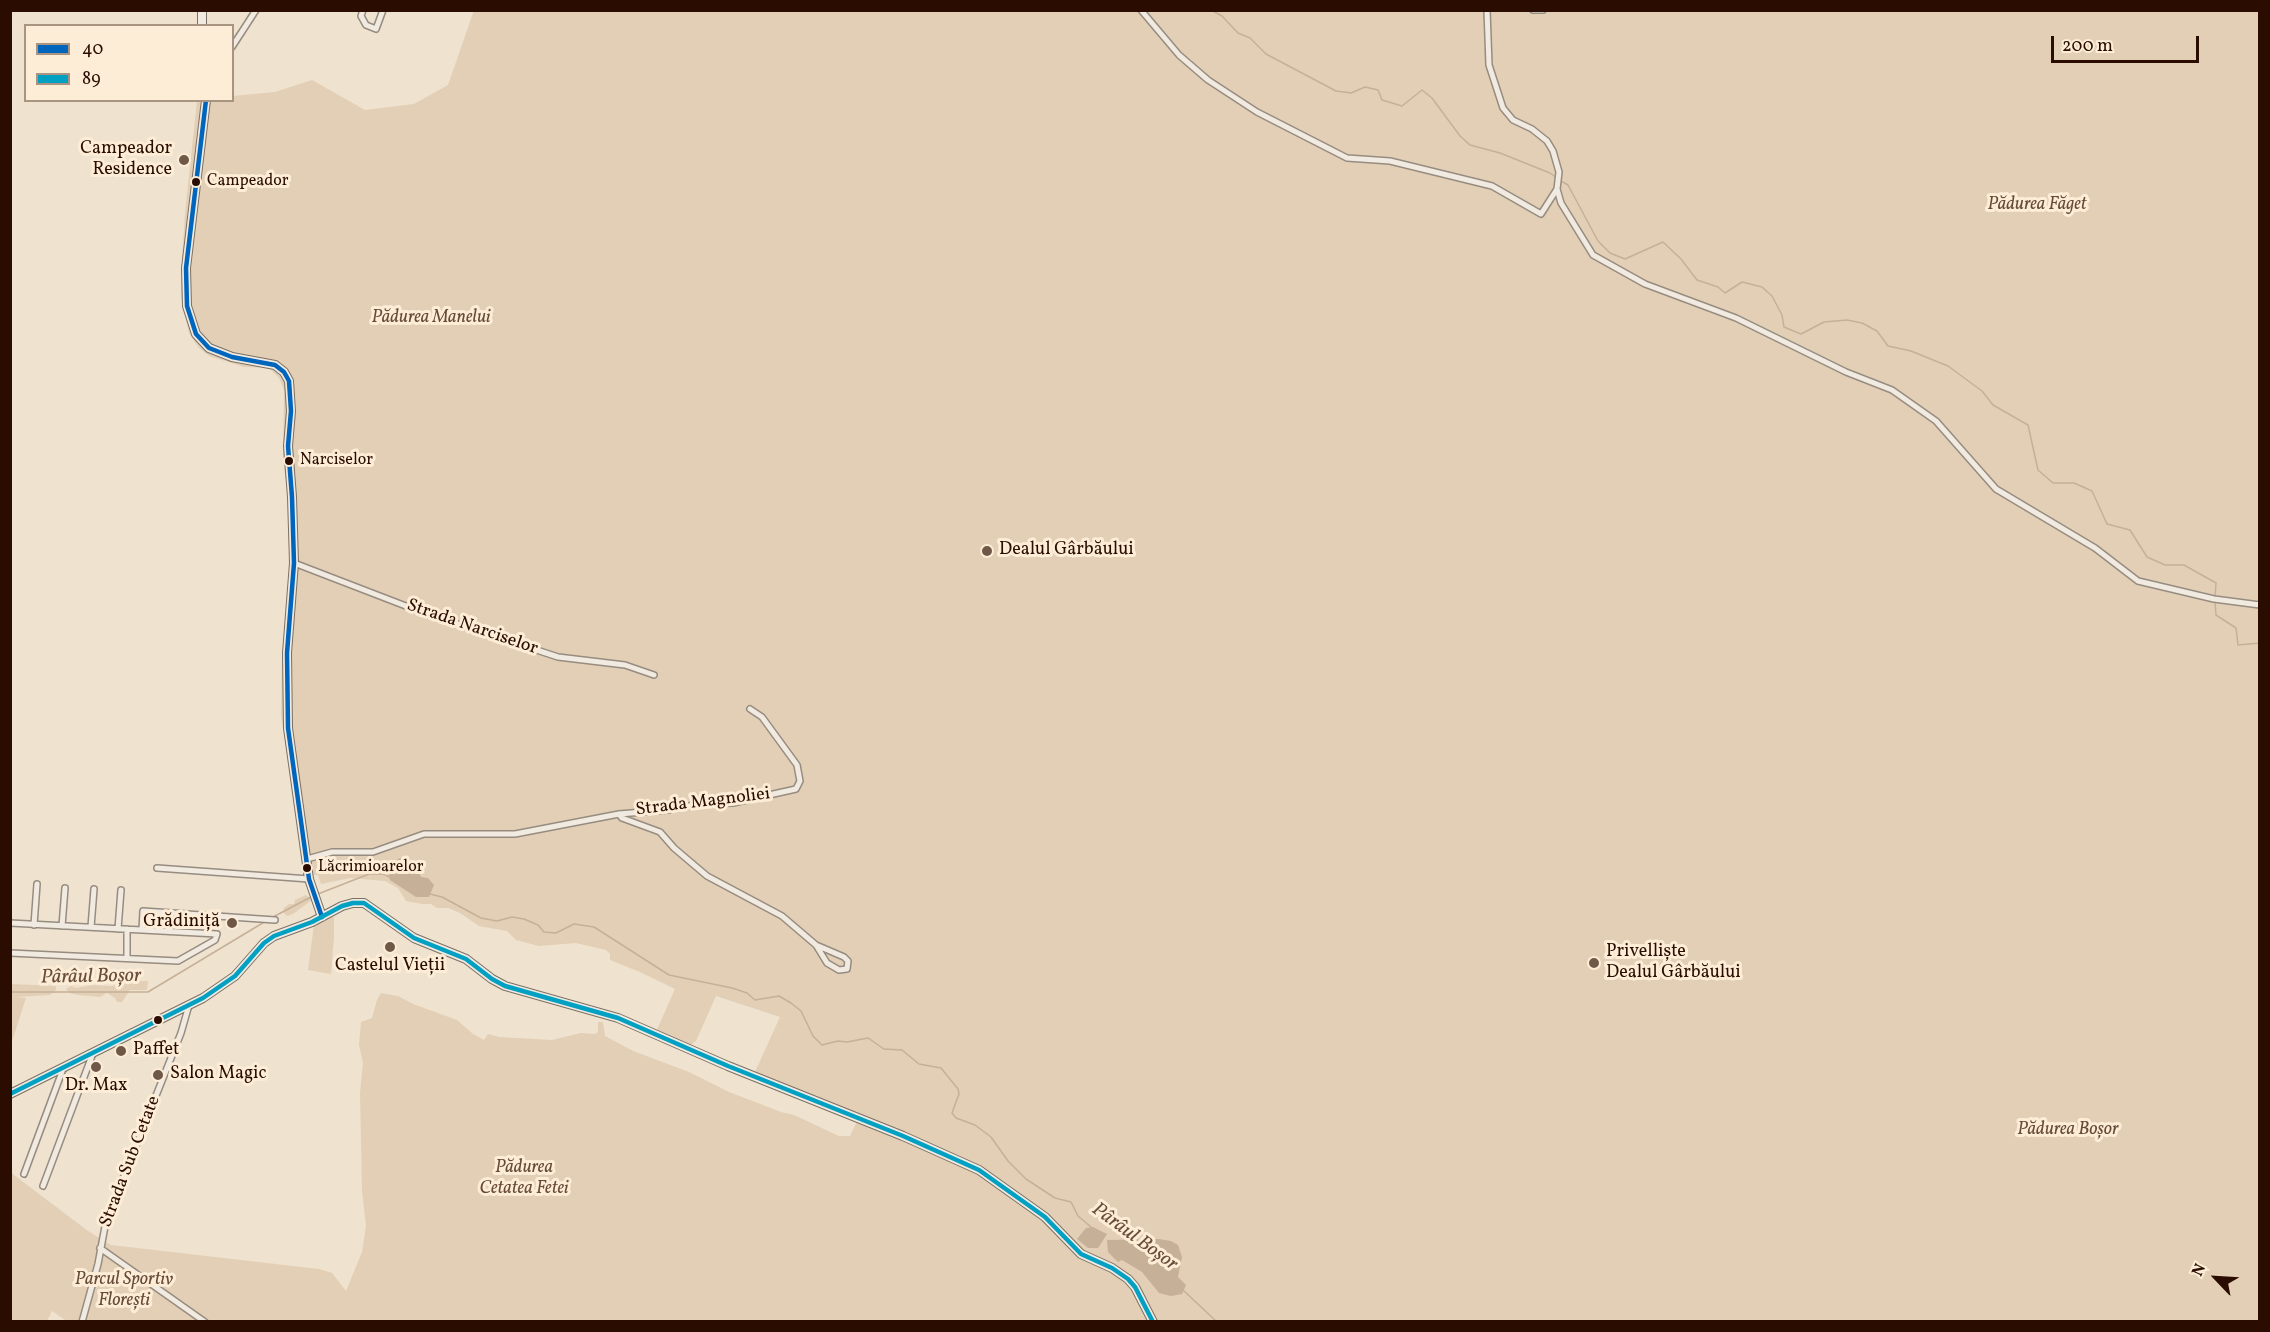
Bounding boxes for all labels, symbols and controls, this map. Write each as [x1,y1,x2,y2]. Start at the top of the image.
legend [24,24,234,102]
scale bar [2054,24,2202,62]
text: 200 m [2062,34,2113,59]
text: 40 [82,37,103,62]
text: 89 [82,67,101,92]
place label: Campeador Residence [80,139,172,182]
marker: Campeador Residence [177,153,191,167]
place label: Campeador [207,172,289,192]
marker: Campeador [190,176,202,188]
park label: Pădurea Făget [1987,195,2087,217]
park label: Pădurea Manelui [371,308,491,330]
place label: Narciselor [300,451,373,471]
marker: Narciselor [283,455,295,467]
place label: Dealul Gârbăului [999,540,1134,562]
marker: Dealul Gârbăului [980,544,994,558]
street label: Strada Narciselor [403,595,541,661]
street label: Strada Magnoliei [635,784,771,822]
place label: Lăcrimioarelor [318,858,423,878]
marker: Lăcrimioarelor [301,862,313,874]
place label: Grădiniță [143,912,220,934]
marker: Grădiniță [225,916,239,930]
marker: Castelul Vieții [383,940,397,954]
place label: Privelliște Dealul Gârbăului [1606,942,1741,984]
place label: Castelul Vieții [335,956,445,978]
marker: Privelliște Dealul Gârbăului [1587,956,1601,970]
water label: Pârâul Boșor [40,965,142,991]
unlabelled marker [152,1014,164,1026]
place label: Paffet [133,1040,179,1062]
marker: Paffet [114,1044,128,1058]
marker: Dr. Max [89,1060,103,1074]
place label: Salon Magic [170,1064,267,1086]
marker: Salon Magic [151,1068,165,1082]
place label: Dr. Max [65,1076,127,1098]
street label: Strada Sub Cetate [96,1093,166,1231]
park label: Pădurea Boșor [2017,1120,2119,1142]
park label: Pădurea Cetatea Fetei [480,1158,568,1200]
water label: Pârâul Boșor [1086,1199,1182,1277]
north arrow [2186,1248,2246,1308]
text: N [2187,1260,2212,1280]
park label: Parcul Sportiv Florești [75,1270,173,1312]

